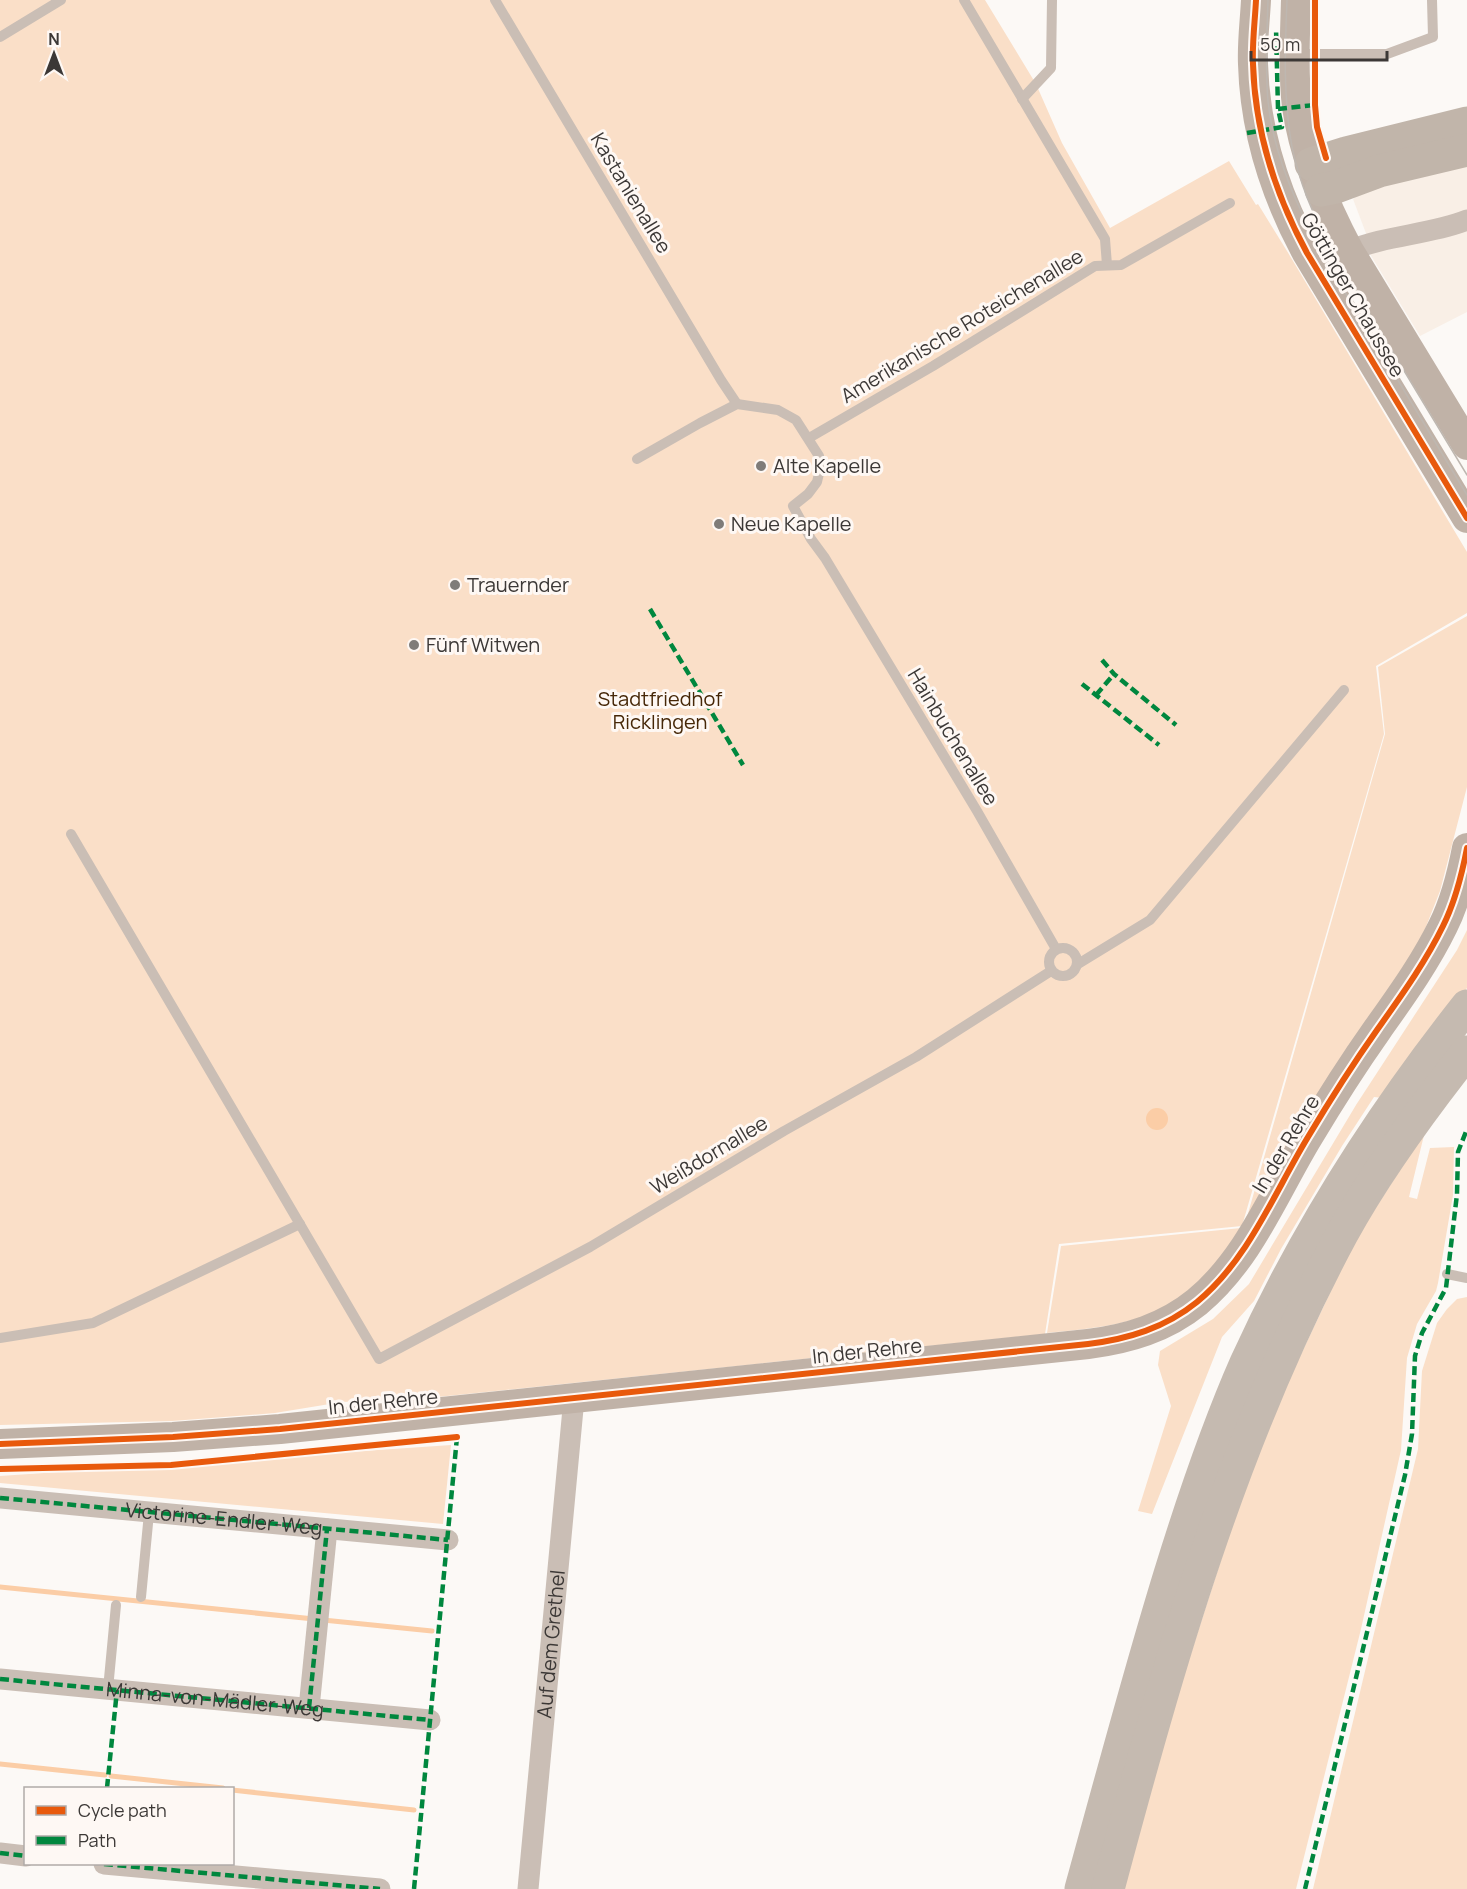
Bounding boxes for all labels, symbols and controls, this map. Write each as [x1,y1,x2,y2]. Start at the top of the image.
north arrow [24,24,84,84]
scale bar [1251,24,1388,62]
text: N [48,28,60,50]
text: 50 m [1260,32,1300,56]
street label: Kastanienallee [585,127,678,258]
street label: Göttinger Chaussee [1295,208,1412,382]
street label: Amerikanische Roteichenallee [836,242,1088,409]
place label: Alte Kapelle [773,452,881,479]
marker: Alte Kapelle [754,459,768,473]
place label: Neue Kapelle [731,510,852,537]
marker: Neue Kapelle [712,517,726,531]
place label: Trauernder [467,571,569,598]
marker: Trauernder [448,578,462,592]
place label: Fünf Witwen [426,631,540,658]
marker: Fünf Witwen [407,638,421,652]
street label: Hainbuchenallee [902,663,1005,810]
park label: Stadtfriedhof Ricklingen [598,685,722,735]
street label: In der Rehre [1246,1090,1326,1198]
street label: Weißdornallee [645,1109,772,1200]
street label: In der Rehre [811,1331,923,1370]
street label: In der Rehre [327,1382,439,1421]
street label: Victorine-Endler-Weg [124,1496,324,1541]
street label: Auf dem Grethel [530,1569,571,1719]
street label: Minna-von-Mädler-Weg [105,1675,325,1723]
legend [24,1787,234,1865]
text: Cycle path [78,1798,167,1822]
text: Path [78,1828,116,1852]

